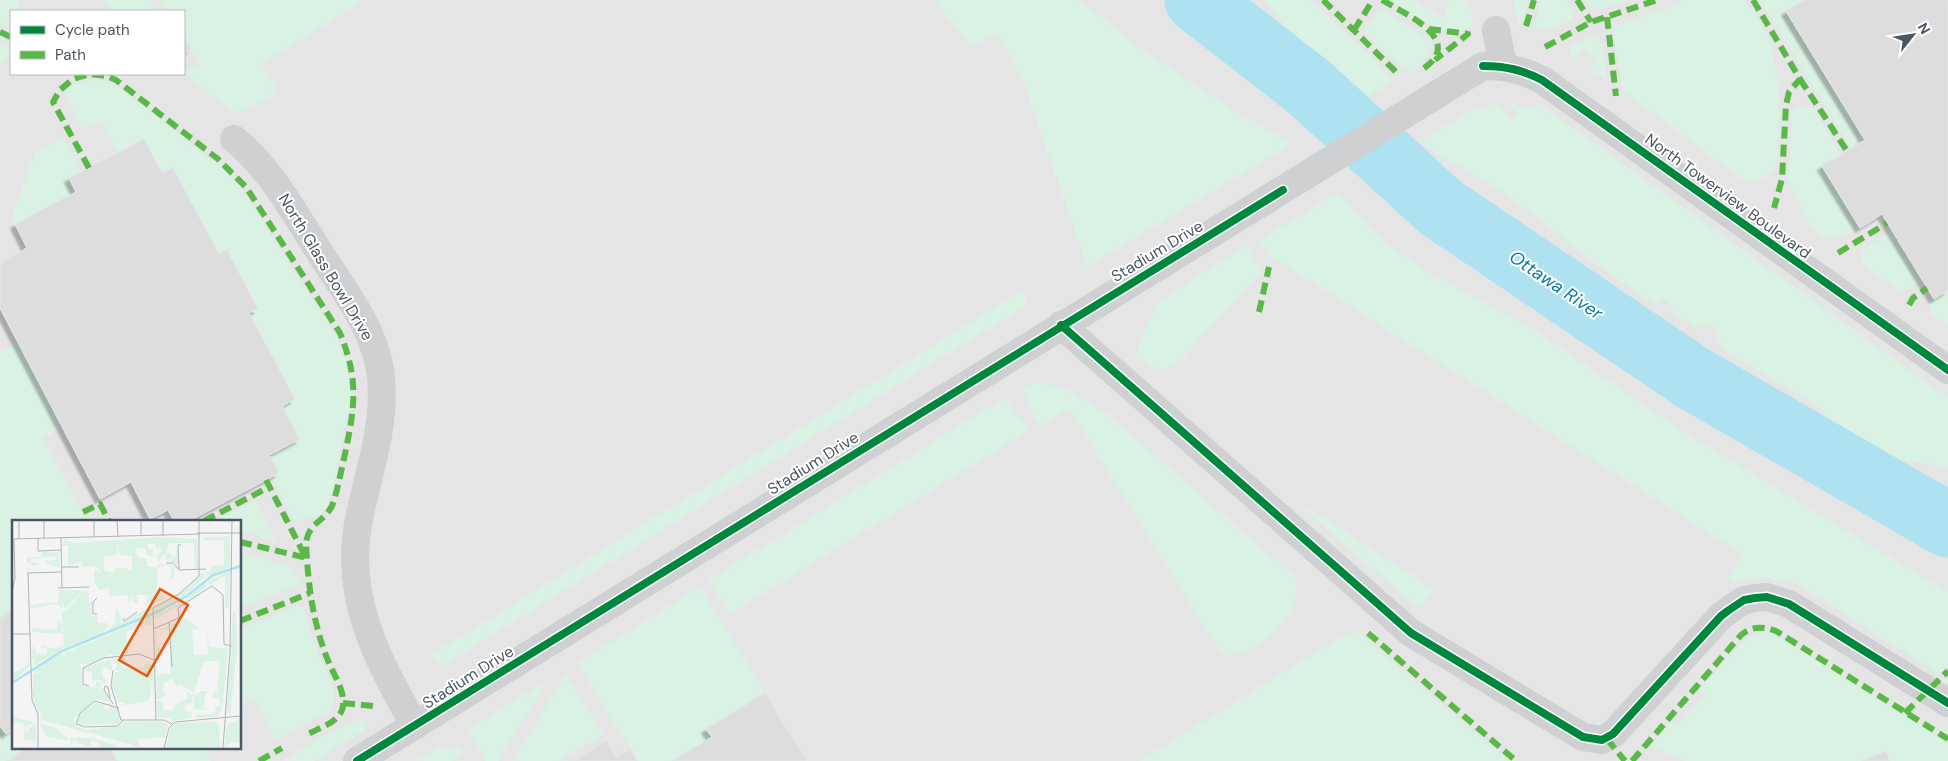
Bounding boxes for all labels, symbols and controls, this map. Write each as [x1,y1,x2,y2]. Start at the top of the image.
legend [10,10,185,75]
north arrow [1888,10,1938,60]
text: Cycle path [55,20,130,40]
text: N [1914,20,1935,37]
text: Path [55,45,86,65]
street label: North Towerview Boulevard [1641,129,1815,263]
street label: North Glass Bowl Drive [274,190,378,344]
street label: Stadium Drive [1107,215,1207,287]
water label: Ottawa River [1505,245,1609,326]
street label: Stadium Drive [763,427,863,499]
inset map [12,520,241,748]
street label: Stadium Drive [418,641,518,713]

